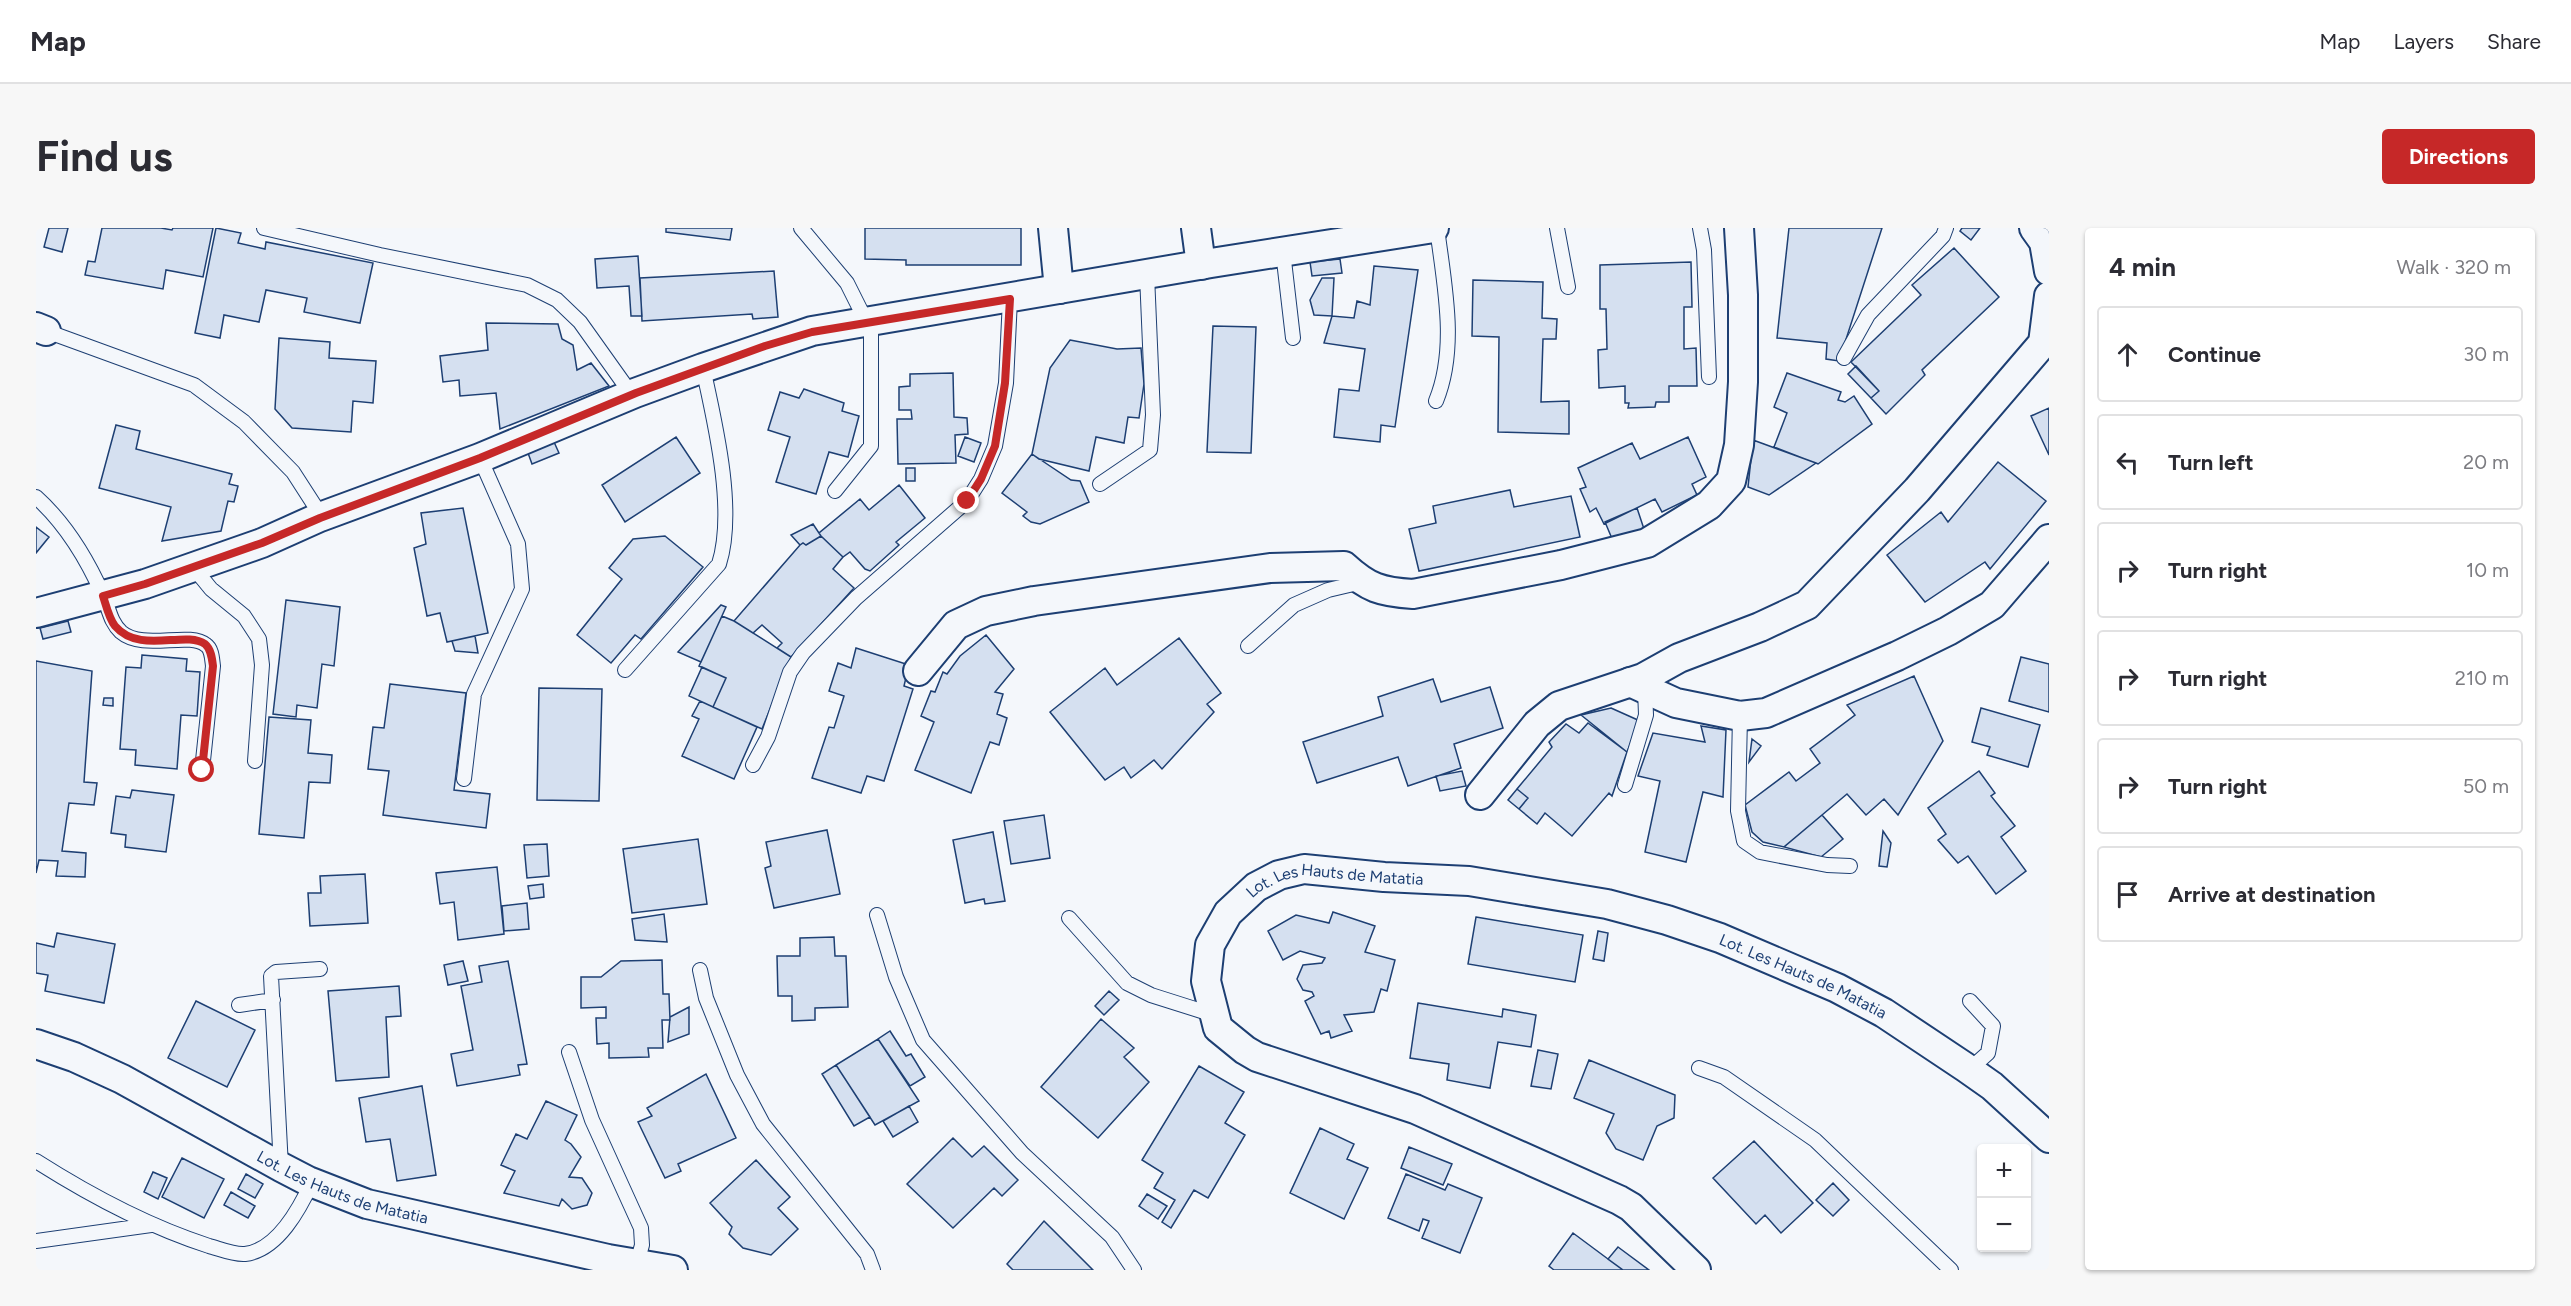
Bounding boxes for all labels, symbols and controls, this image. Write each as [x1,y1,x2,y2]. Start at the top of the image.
text: Map [30,24,86,58]
text: Map [2320,29,2360,54]
text: Layers [2393,29,2454,54]
text: Share [2487,29,2541,54]
button: Directions [2382,129,2535,184]
text: Find us [36,131,173,182]
text: 4 min [2109,251,2176,283]
text: Walk · 320 m [2397,255,2511,279]
icon: ahead [2111,338,2144,371]
text: Continue [2168,341,2261,368]
text: 30 m [2463,342,2509,366]
icon: left [2111,446,2144,479]
text: Turn left [2168,449,2254,476]
text: 20 m [2463,450,2509,474]
route end [953,487,979,513]
icon: right [2111,554,2144,587]
text: Turn right [2168,557,2267,584]
text: 10 m [2466,558,2509,582]
icon: right [2111,662,2144,695]
text: Turn right [2168,665,2267,692]
text: 210 m [2455,666,2509,690]
route start [188,756,214,782]
icon: right [2111,770,2144,803]
text: Turn right [2168,773,2267,800]
text: 50 m [2463,774,2509,798]
street label: Lot. Les Hauts de Matatia [1242,859,1424,901]
icon: arrive [2111,878,2144,911]
text: Arrive at destination [2168,881,2376,908]
street label: Lot. Les Hauts de Matatia [1717,929,1890,1022]
map controls [1977,1144,2031,1252]
button: + [1977,1144,2031,1198]
street label: Lot. Les Hauts de Matatia [254,1146,430,1227]
button: − [1977,1198,2031,1252]

